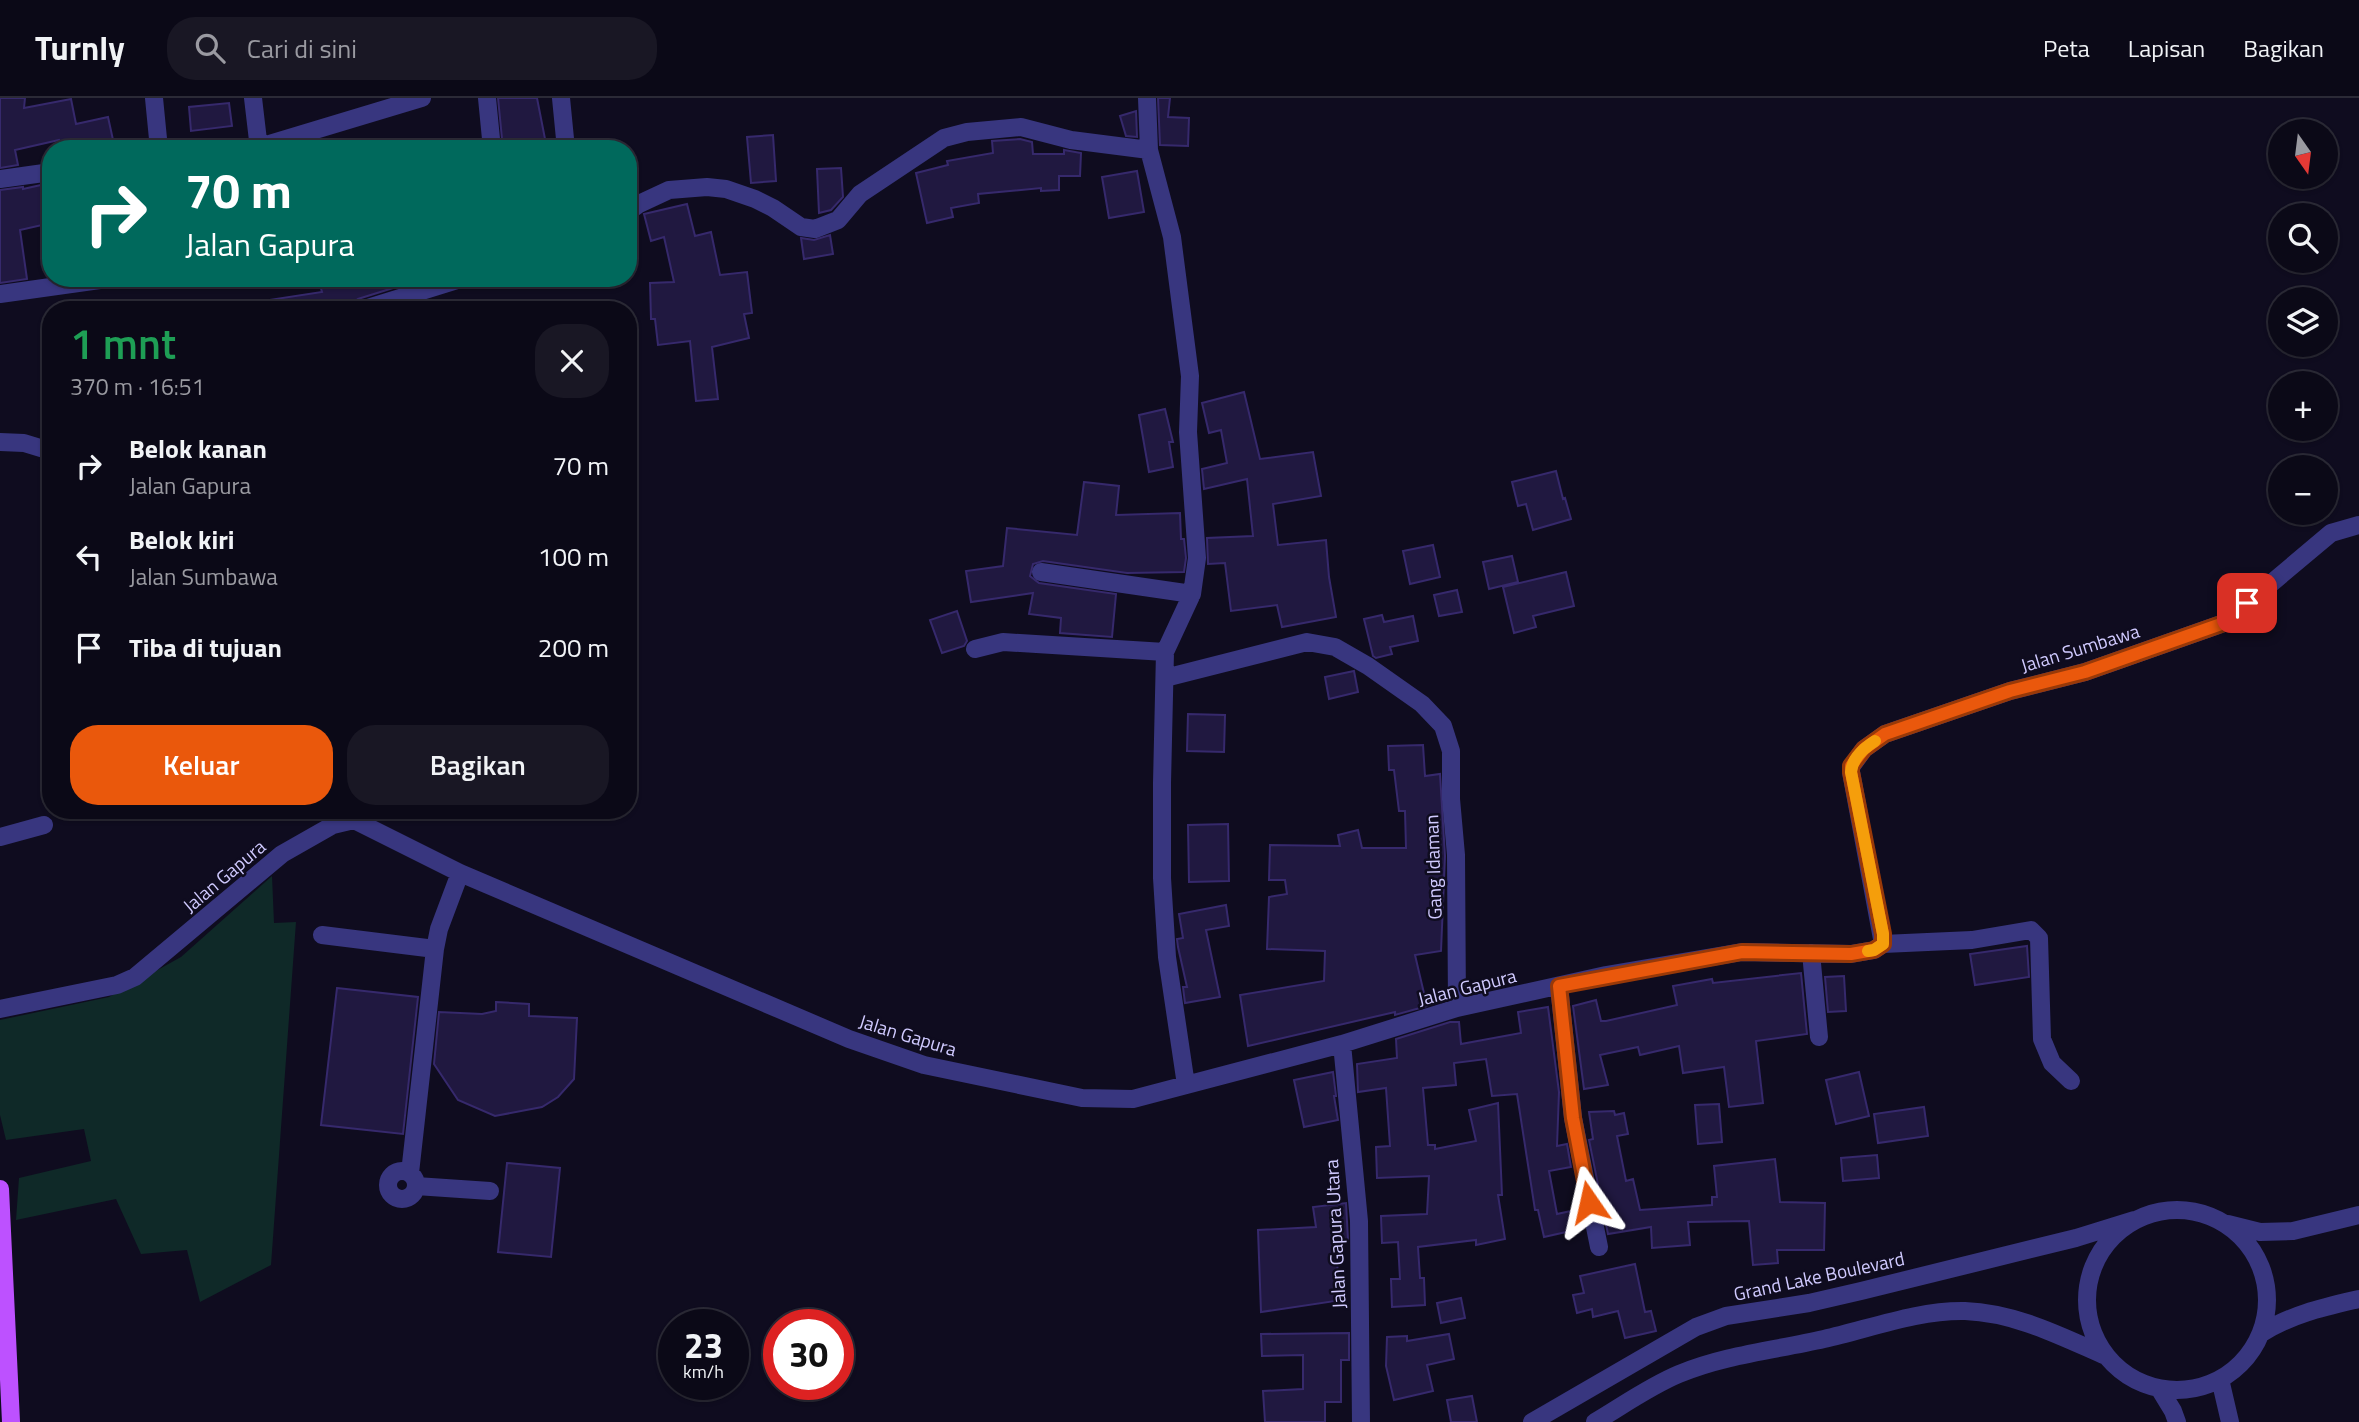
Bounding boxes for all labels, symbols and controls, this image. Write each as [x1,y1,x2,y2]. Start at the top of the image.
search box [167,17,657,80]
text: Turnly [35,23,125,73]
icon: search [191,29,229,67]
text: Cari di sini [247,29,357,68]
text: Peta [2043,30,2090,66]
text: Lapisan [2128,30,2205,66]
text: Bagikan [2243,30,2324,66]
north arrow [2268,119,2338,189]
map controls [2268,119,2338,525]
text: 70 m [185,152,292,227]
icon: right [70,168,161,259]
button: search [2268,203,2338,273]
text: Jalan Gapura [185,220,355,268]
button: layers [2268,287,2338,357]
text: 1 mnt [70,311,176,375]
button: close [535,324,609,398]
text: 370 m · 16:51 [70,369,205,404]
button: + [2268,371,2338,441]
text: Belok kanan [129,429,267,468]
text: 70 m [552,446,609,485]
icon: right [70,447,108,485]
button: − [2268,455,2338,525]
text: Jalan Gapura [129,468,251,503]
text: Belok kiri [129,520,235,559]
text: 100 m [538,537,609,576]
icon: left [70,538,108,576]
text: Jalan Sumbawa [129,559,278,594]
pin [2217,573,2277,633]
icon: arrive [2228,584,2266,622]
street label: Jalan Sumbawa [2017,616,2143,679]
text: Tiba di tujuan [129,628,282,667]
text: 200 m [538,628,609,667]
icon: arrive [70,629,108,667]
button: Keluar [70,725,333,805]
button: Bagikan [347,725,609,805]
street label: Gang Idaman [1416,814,1449,920]
street label: Jalan Gapura [176,832,272,919]
street label: Jalan Gapura [1415,960,1520,1013]
street label: Jalan Gapura [856,1006,961,1063]
street label: Jalan Gapura Utara [1316,1158,1353,1309]
position arrow [1552,1165,1626,1239]
street label: Grand Lake Boulevard [1731,1243,1907,1308]
speed limit sign: 30 [763,1309,854,1400]
text: 23 [684,1318,723,1372]
text: km/h [683,1358,724,1385]

